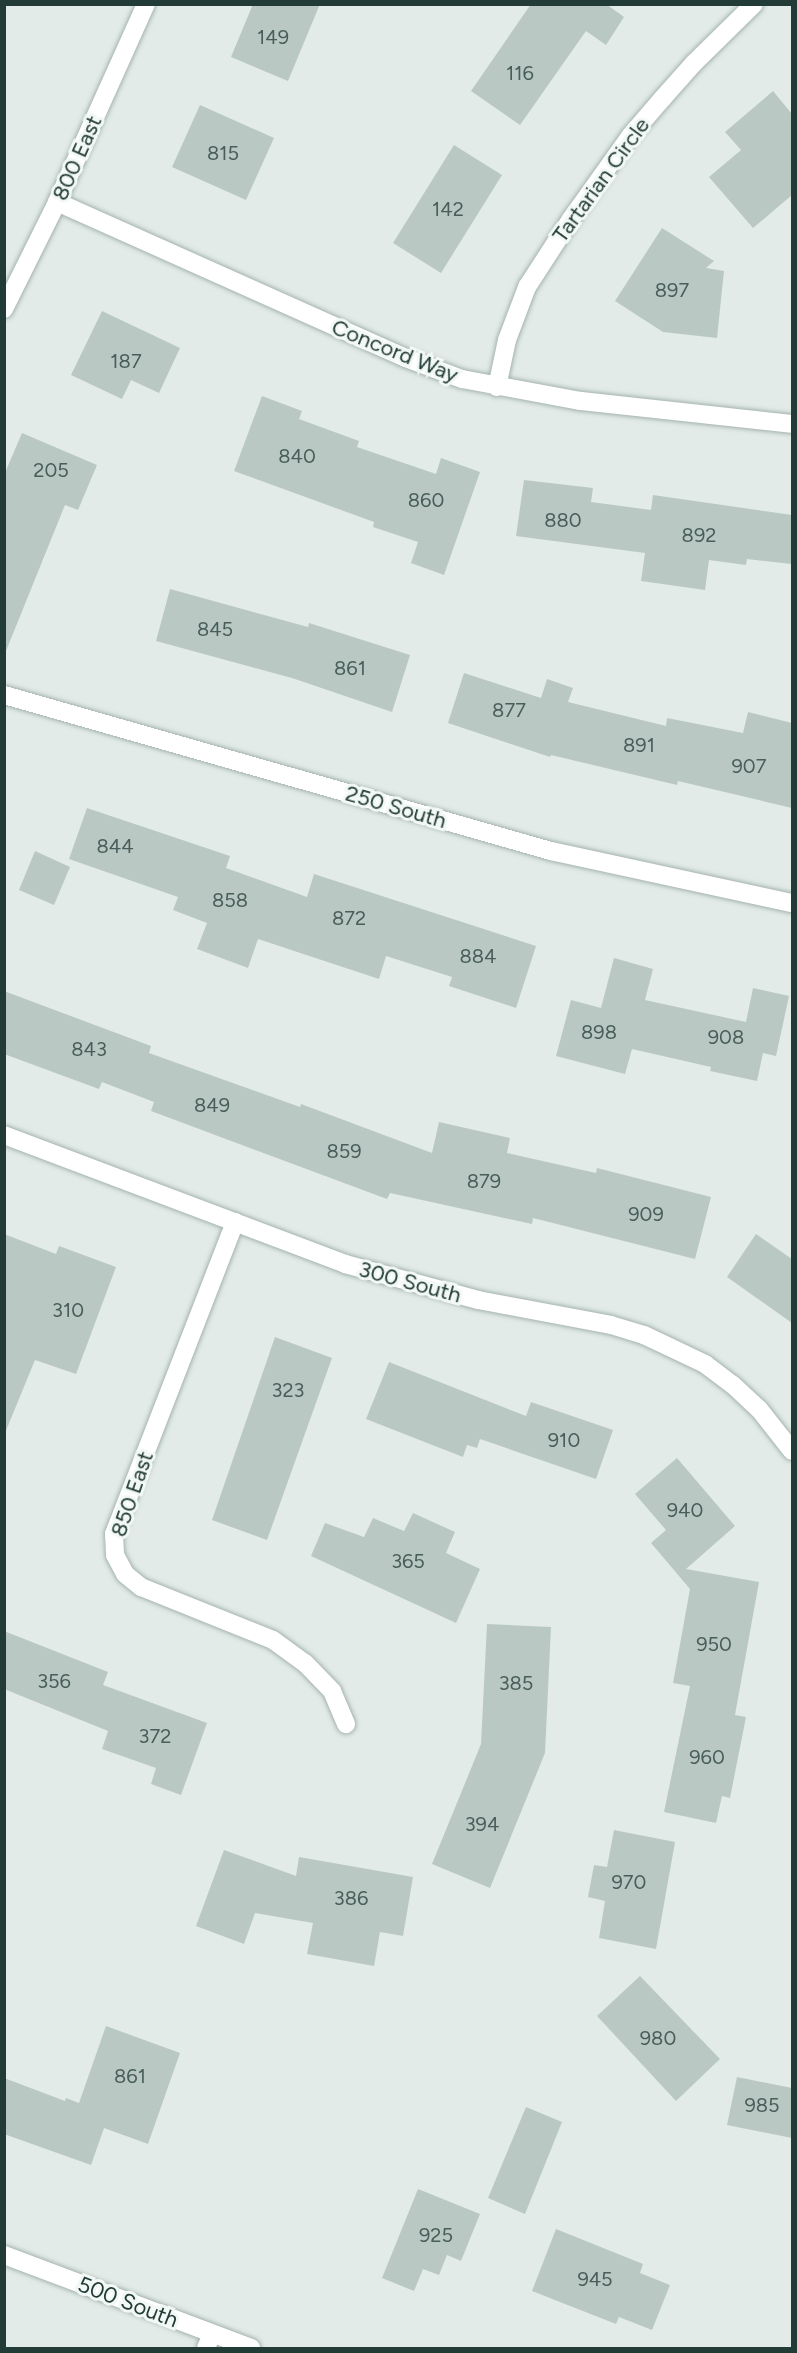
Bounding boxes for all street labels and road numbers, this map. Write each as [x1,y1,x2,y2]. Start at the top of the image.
street label: 800 East [47,112,107,204]
street label: Tartarian Circle [547,113,655,247]
street label: Concord Way [328,314,462,388]
street label: 250 South [343,780,449,834]
street label: 300 South [356,1256,464,1308]
street label: 850 East [105,1448,159,1540]
street label: 500 South [74,2271,182,2333]

